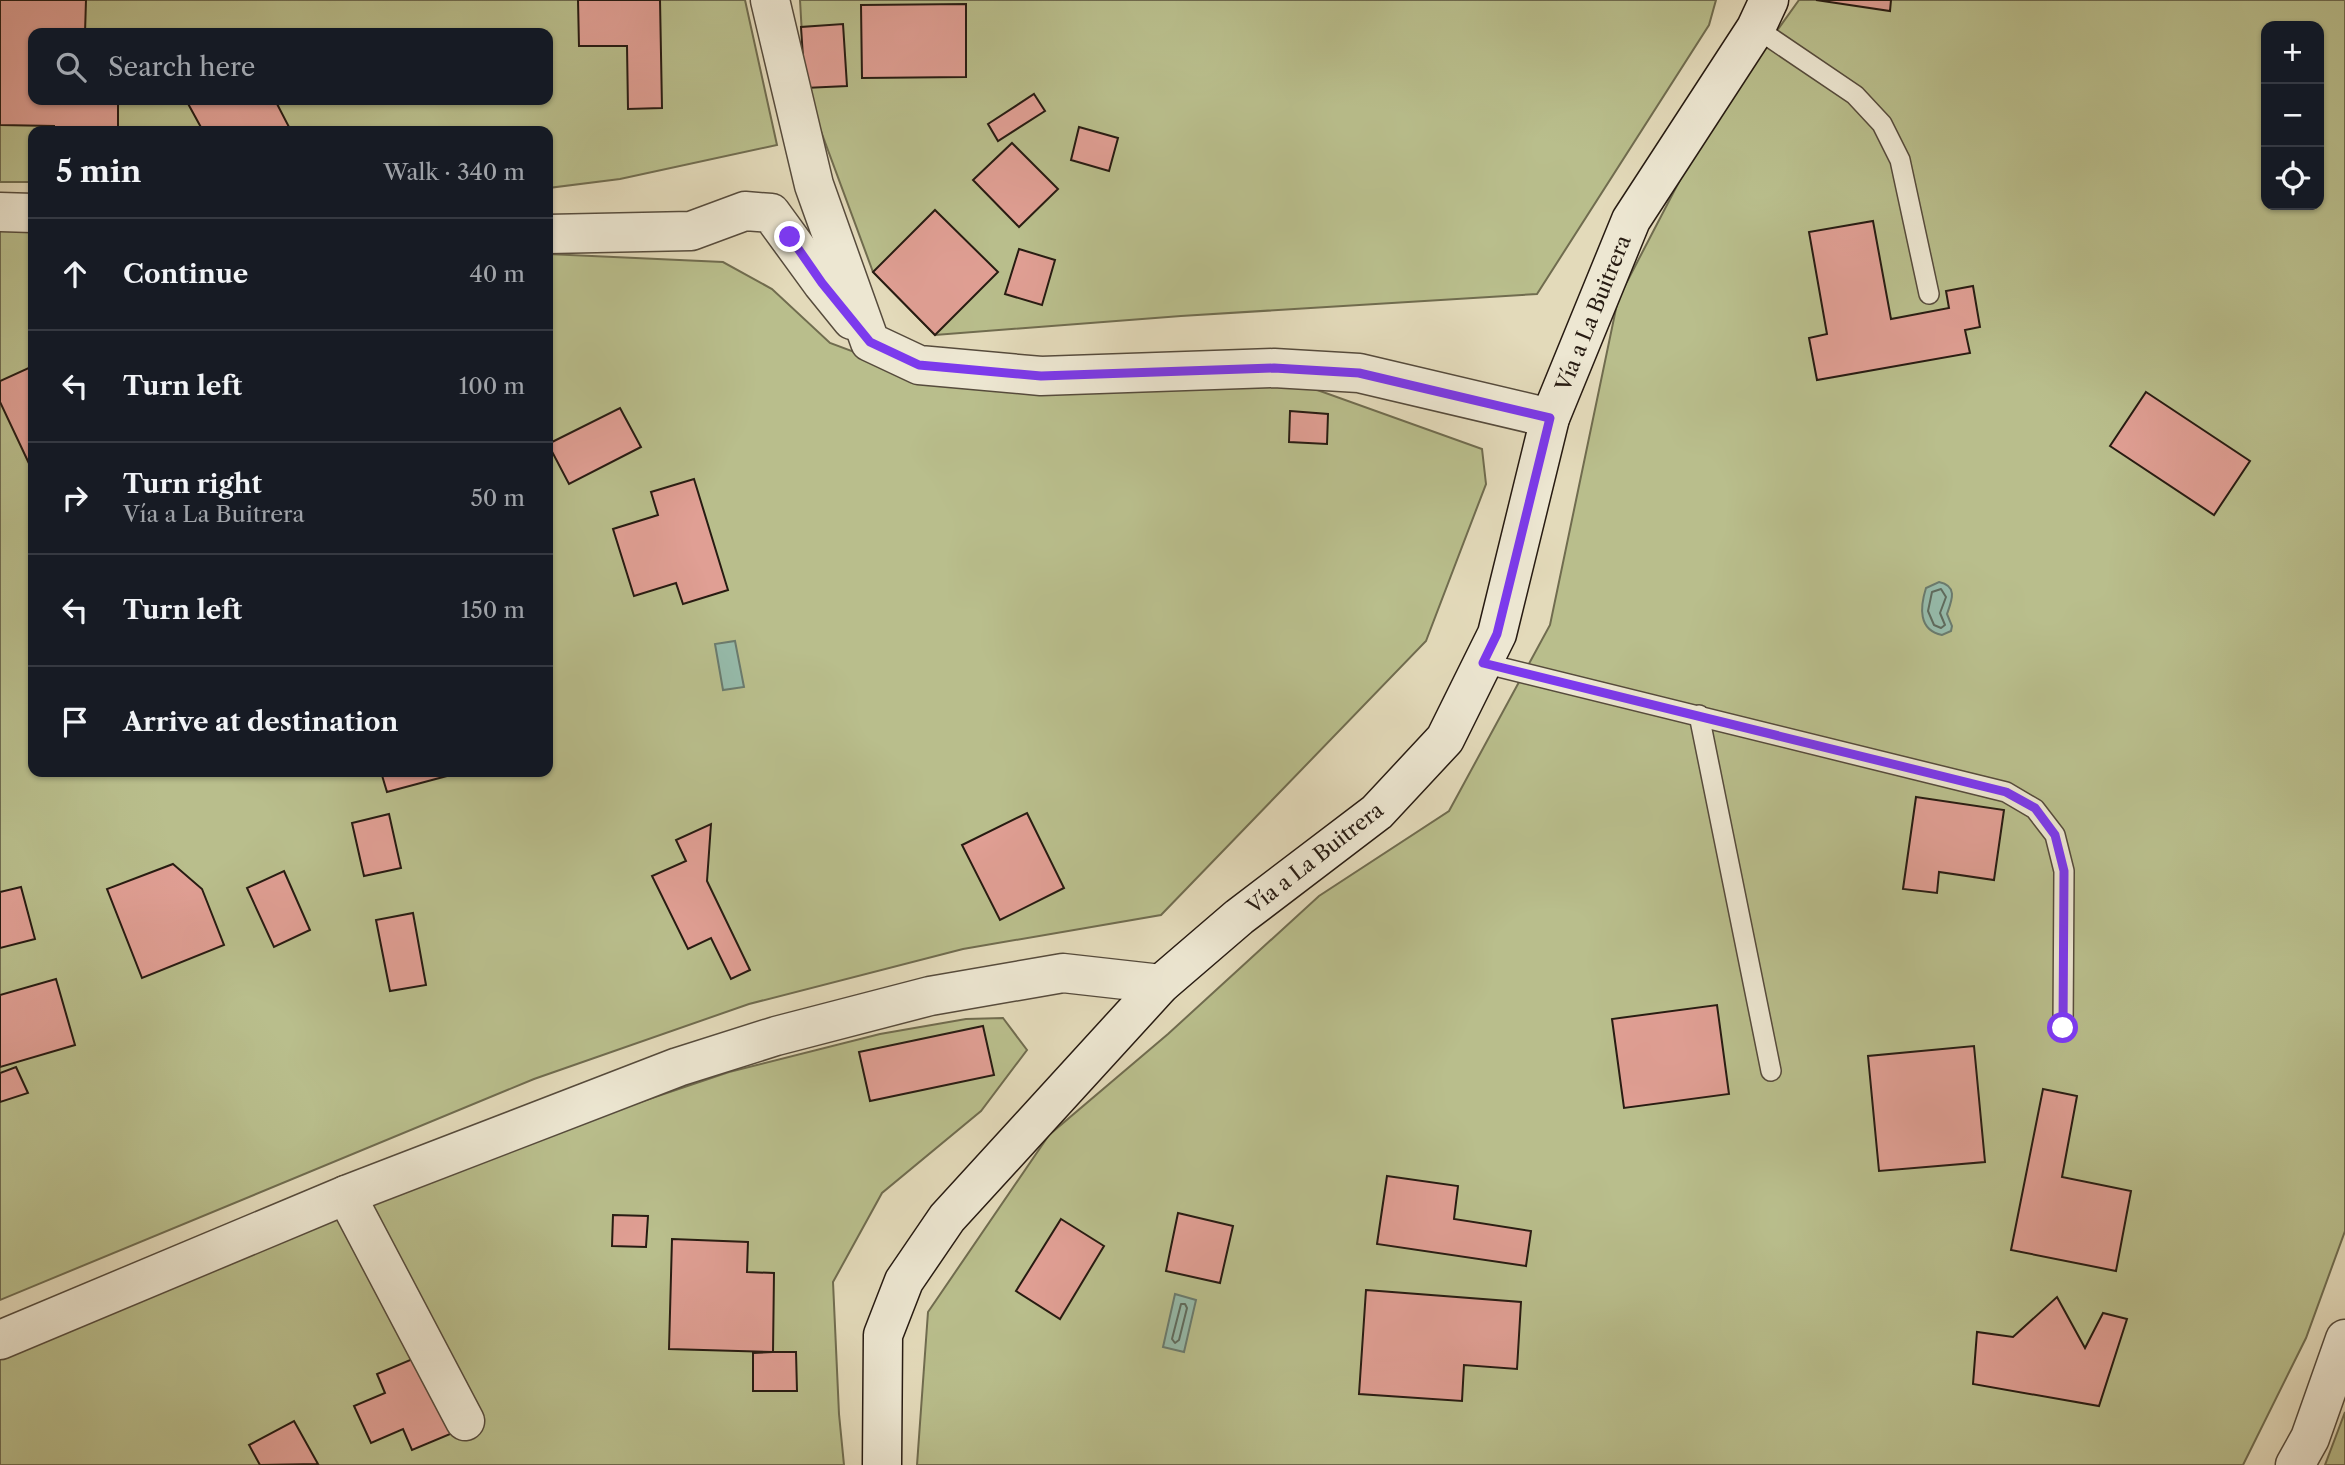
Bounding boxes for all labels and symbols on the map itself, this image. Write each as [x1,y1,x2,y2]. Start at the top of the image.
route end [774,221,805,252]
street label: Vía a La Buitrera [1550,231,1636,396]
street label: Vía a La Buitrera [1241,796,1389,920]
route start [2047,1012,2078,1043]

